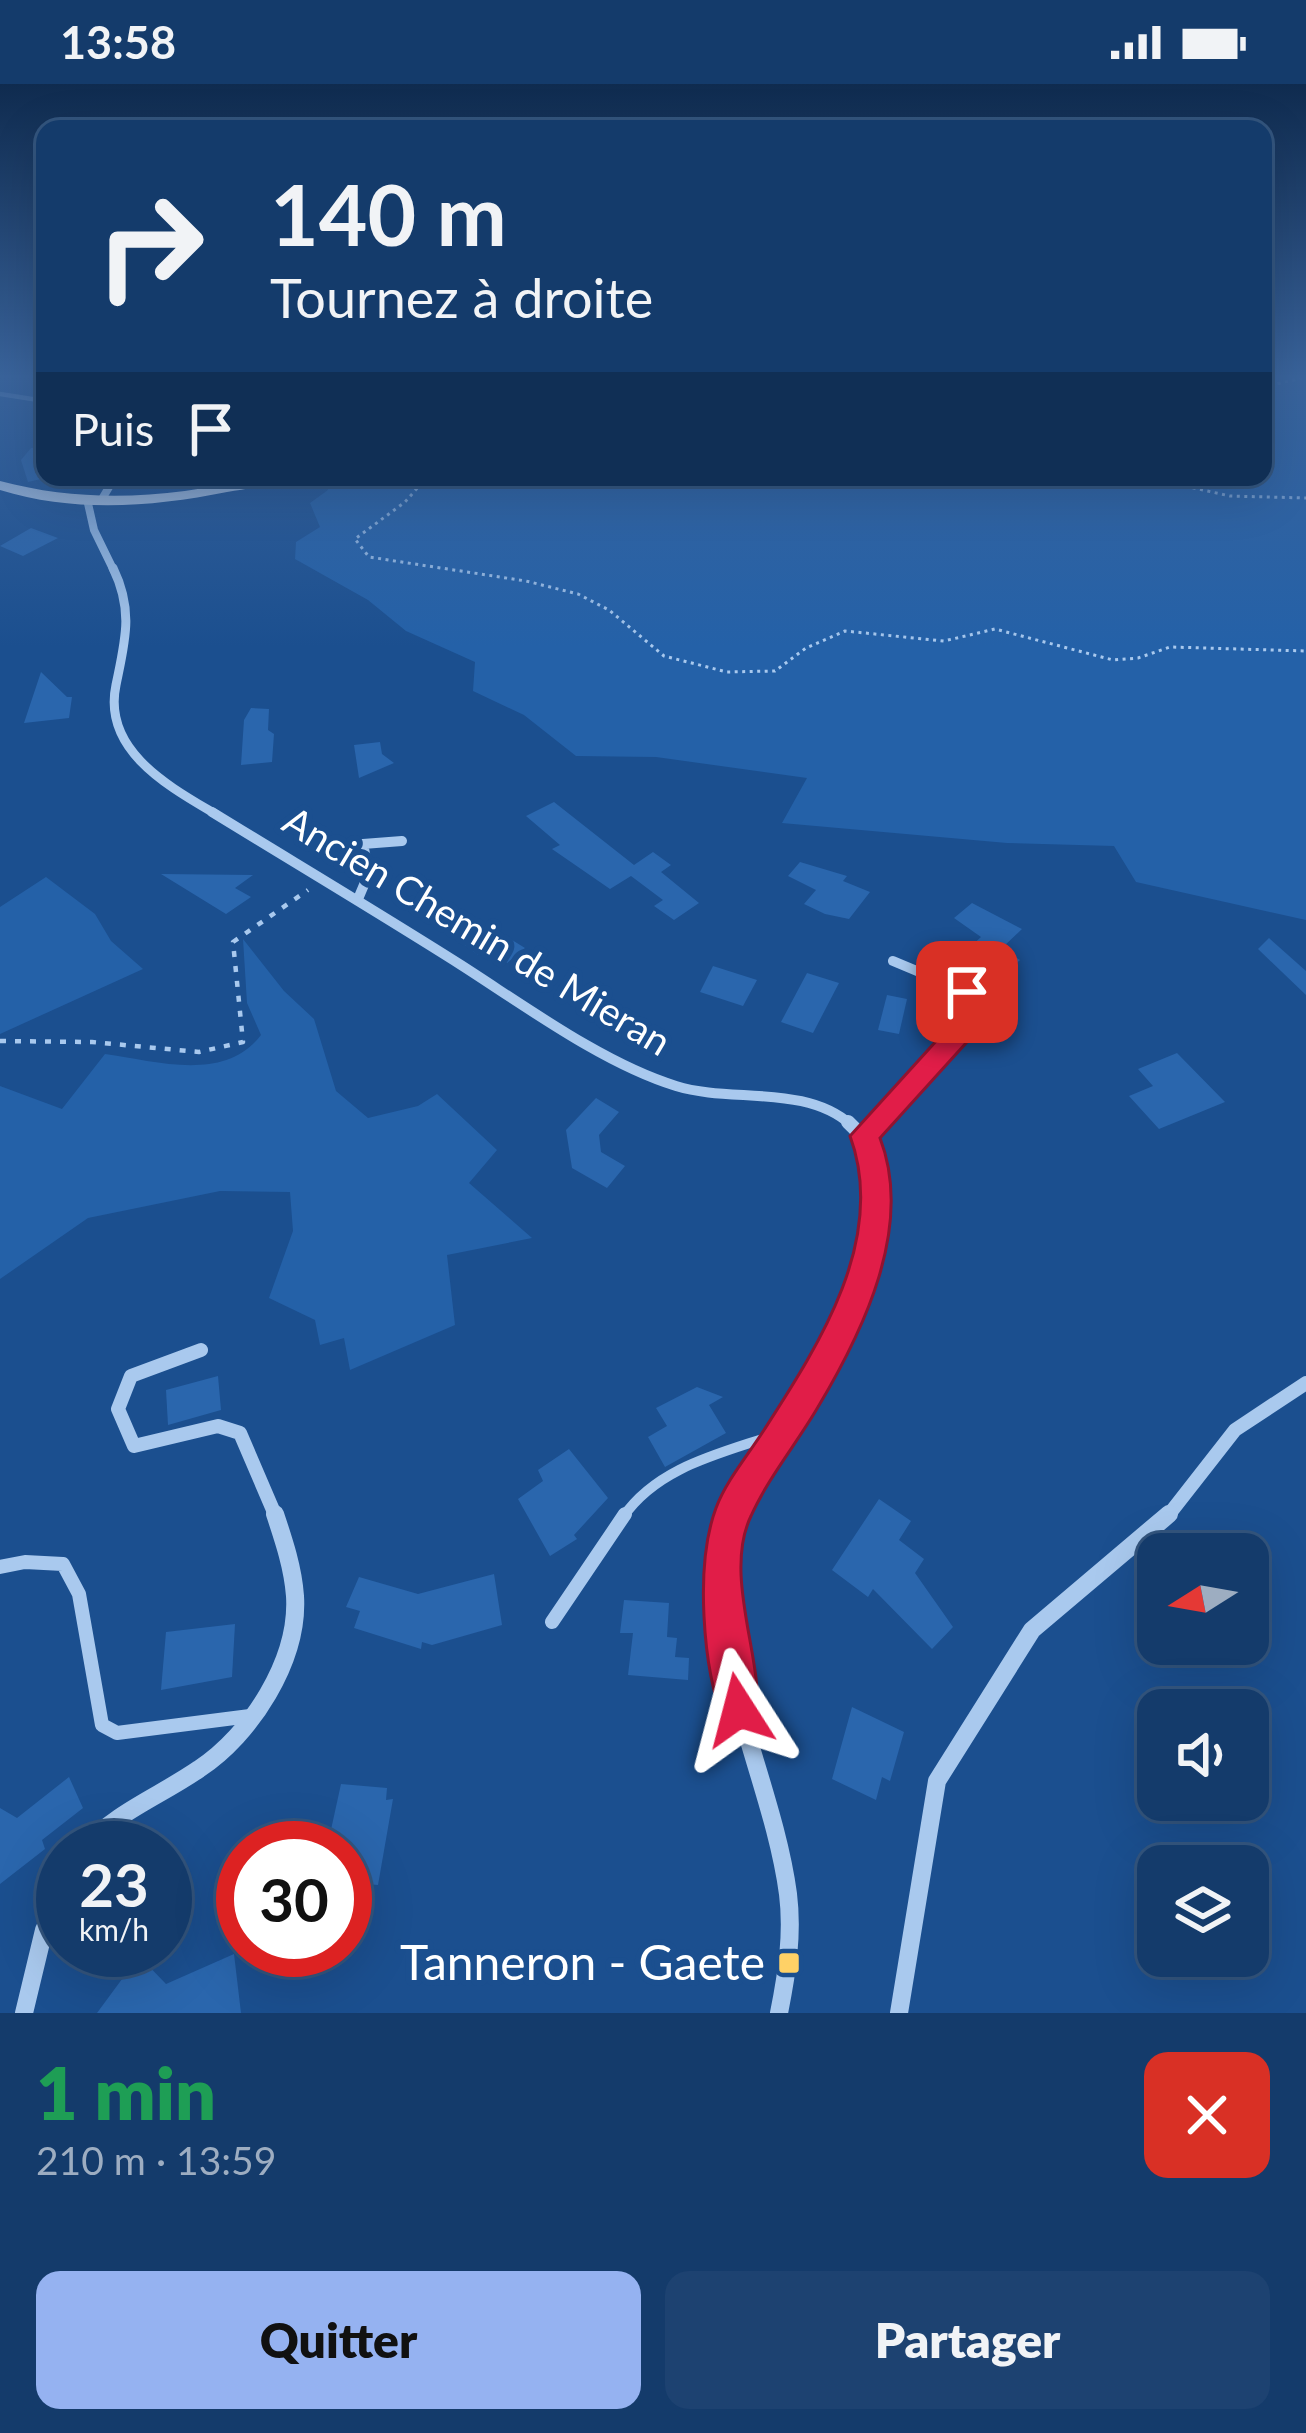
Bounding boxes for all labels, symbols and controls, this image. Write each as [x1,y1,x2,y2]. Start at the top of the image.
text: 13:58 [60,15,176,69]
text: 140 m [270,163,507,264]
icon: right [72,168,228,324]
text: Tournez à droite [270,265,653,330]
icon: arrive [178,396,244,462]
text: Puis [72,402,154,456]
street label: Ancien Chemin de Mieran [276,796,679,1064]
pin [916,941,1018,1043]
icon: arrive [934,959,1000,1025]
north arrow [1137,1533,1269,1665]
map controls [1137,1533,1269,1977]
position arrow [676,1647,802,1773]
button: sound [1137,1689,1269,1821]
speed limit sign: 30 [216,1821,372,1977]
button: layers [1137,1845,1269,1977]
text: 23 [79,1848,149,1920]
text: km/h [79,1911,149,1947]
place label: Tanneron - Gaete [400,1933,765,1990]
marker: Tanneron - Gaete [776,1950,802,1976]
text: 1 min [36,2049,216,2135]
button: close [1144,2052,1270,2178]
text: 210 m · 13:59 [36,2137,276,2183]
button: Quitter [36,2271,641,2409]
button: Partager [665,2271,1270,2409]

